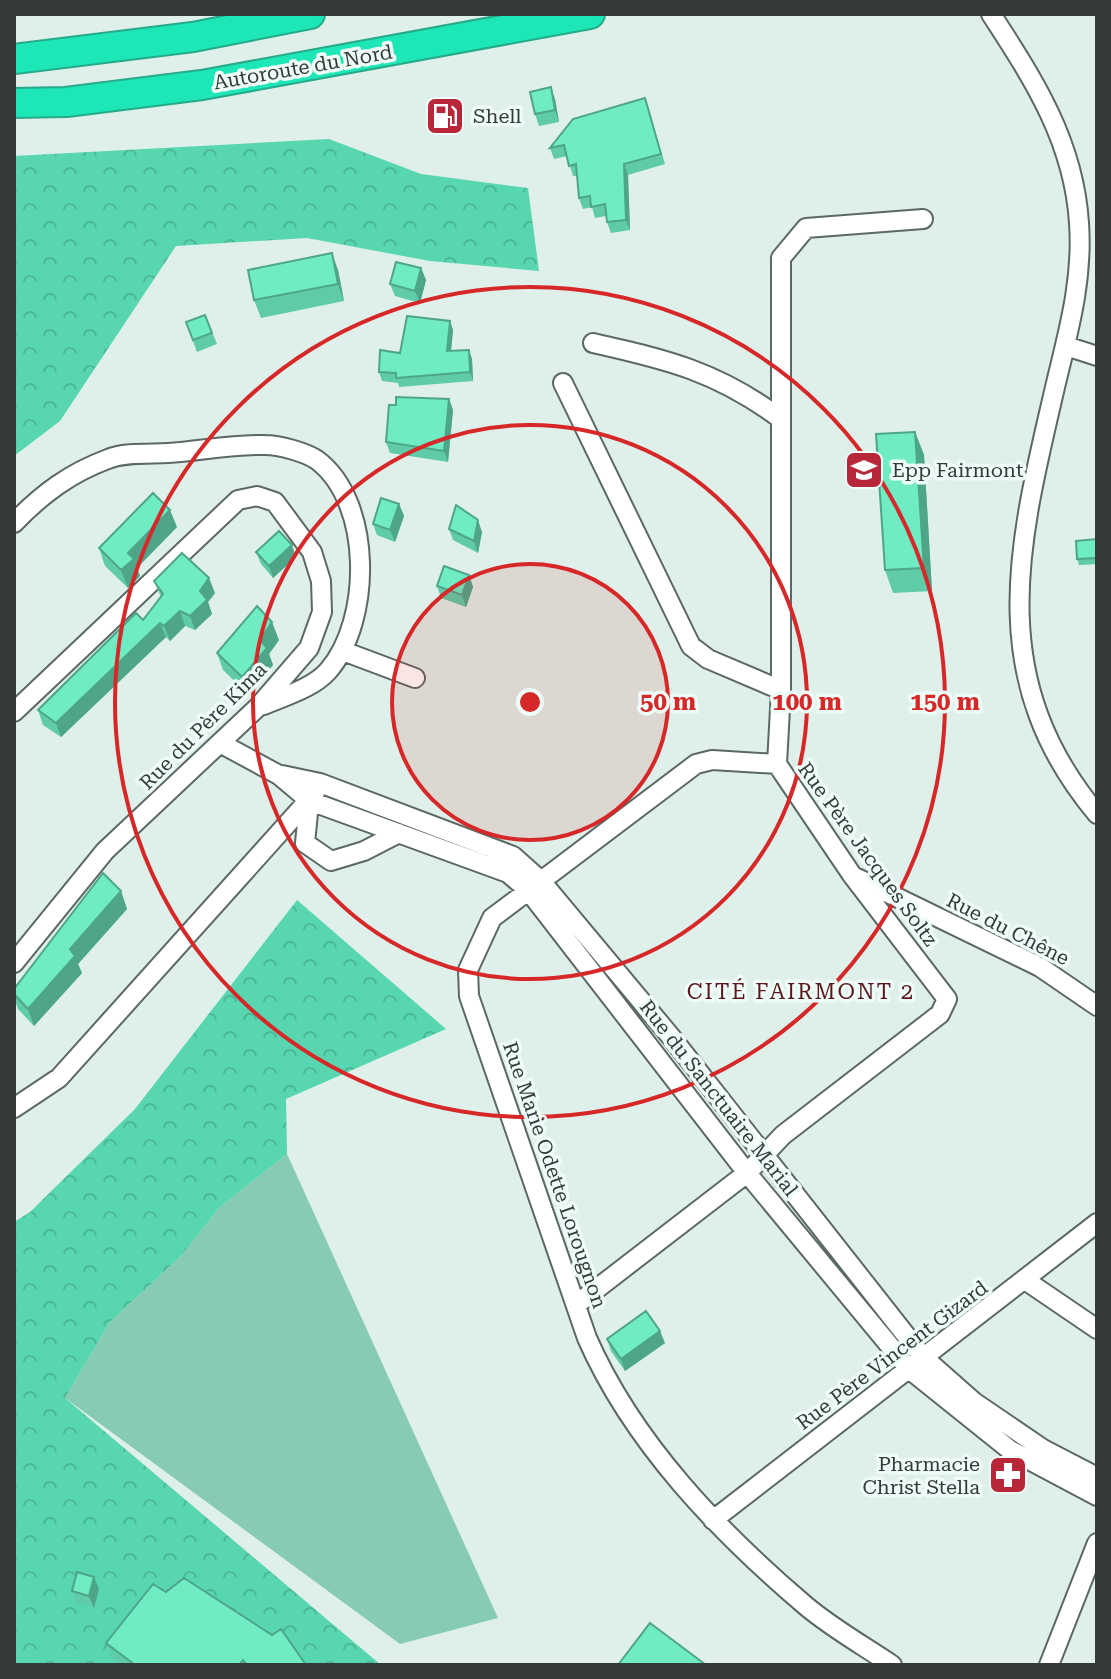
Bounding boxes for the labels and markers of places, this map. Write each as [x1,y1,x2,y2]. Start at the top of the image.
fuel station icon: Shell [424,95,466,137]
place label: Shell [473,104,522,128]
school or university icon: Epp Fairmont [843,449,885,491]
place label: Epp Fairmont [892,458,1024,482]
centre of rings [516,688,544,716]
place label: Pharmacie Christ Stella [862,1452,980,1499]
pharmacy icon: Pharmacie Christ Stella [987,1454,1029,1496]

